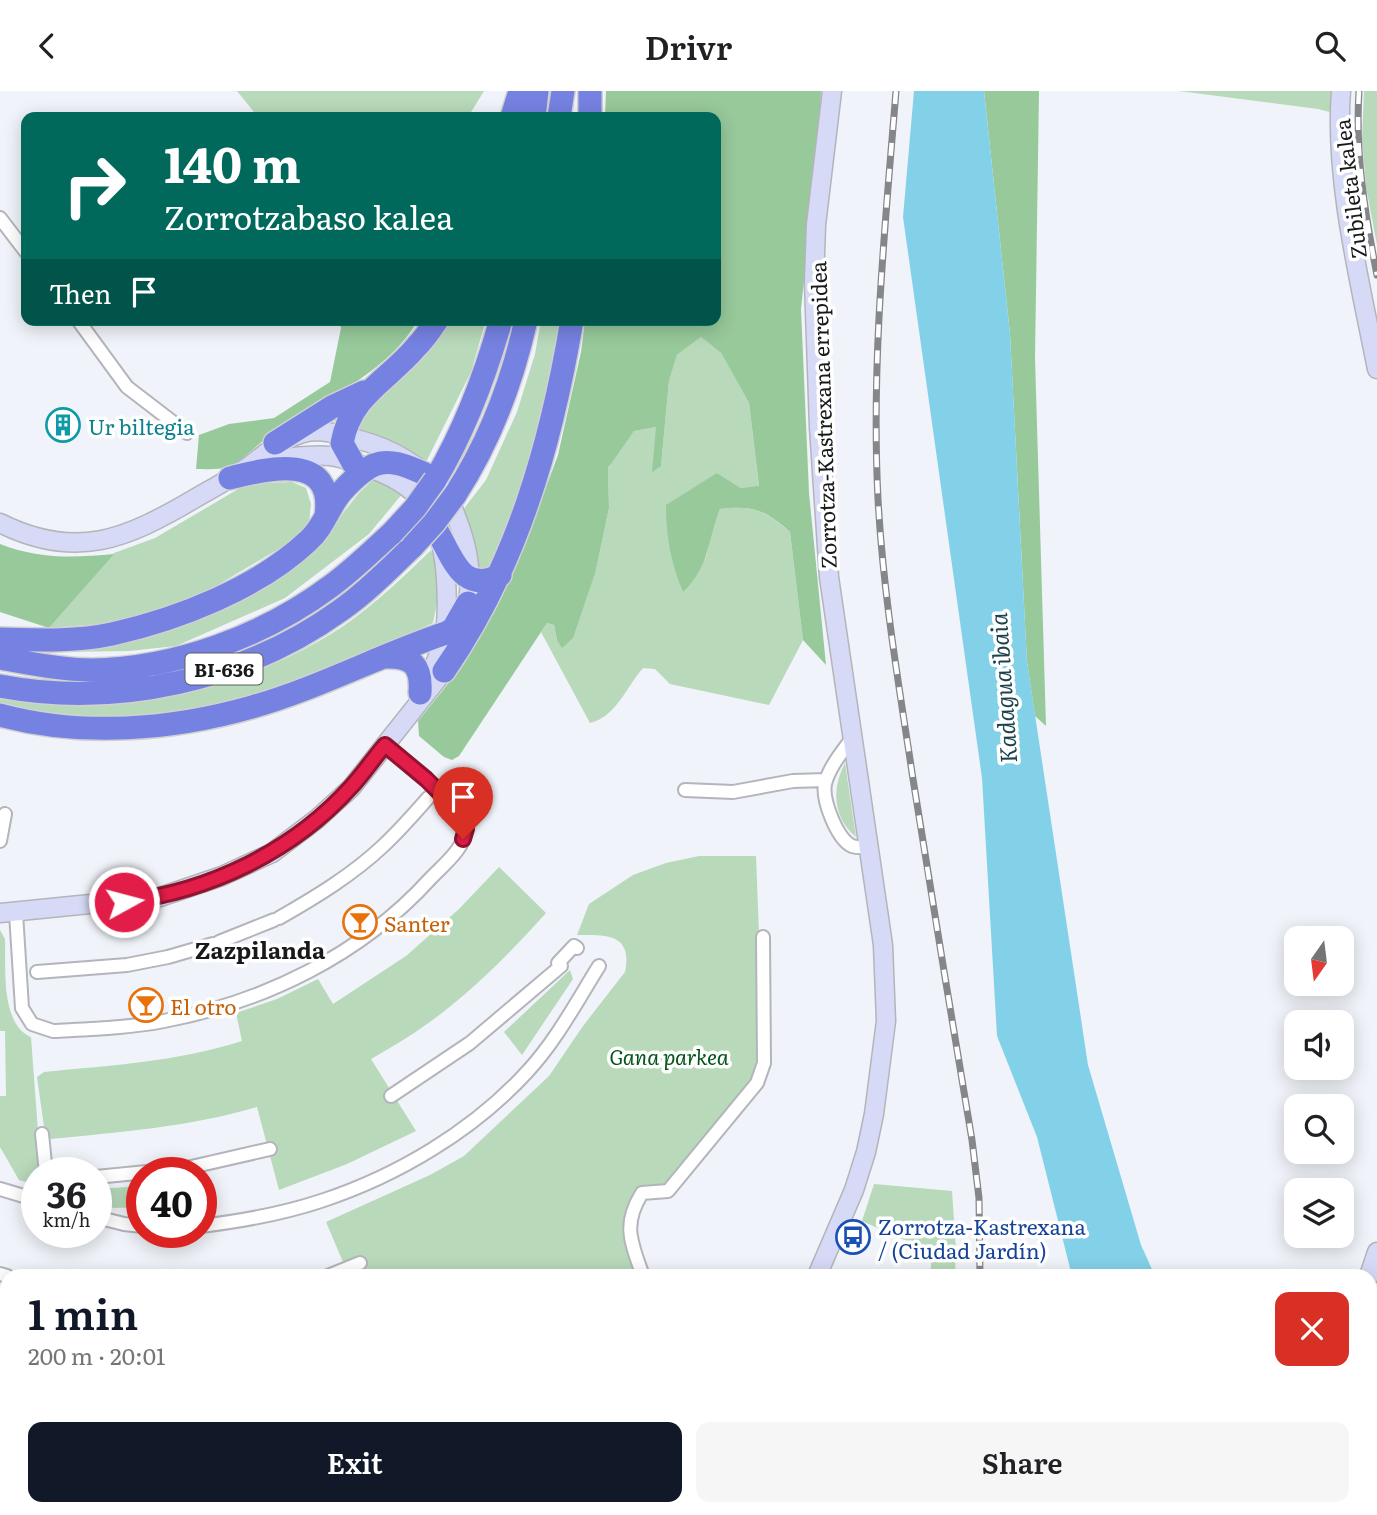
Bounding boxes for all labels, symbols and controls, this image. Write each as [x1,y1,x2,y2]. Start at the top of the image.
text: Drivr [645,22,732,70]
icon: back [28,27,66,65]
icon: search [1311,27,1349,65]
street label: Zubileta kalea [1325,117,1373,261]
text: 140 m [164,125,301,198]
icon: right [49,140,140,231]
text: Zorrotzabaso kalea [164,192,453,240]
street label: Zorrotza-Kastrexana errepidea [801,260,843,569]
text: Then [49,273,111,312]
icon: arrive [125,273,163,311]
building icon: Ur biltegia [44,406,82,444]
place label: Ur biltegia [88,410,195,441]
water label: Kadagua ibaia [980,612,1024,764]
road number: BI-636 [186,653,262,685]
pin [433,767,493,839]
icon: arrive [444,778,482,816]
position arrow [87,865,161,939]
bar icon: Santer [341,903,379,941]
place label: Santer [384,907,450,938]
north arrow [1284,926,1354,996]
map controls [1284,926,1354,1248]
district label: Zazpilanda [195,932,326,966]
bar icon: El otro [127,986,165,1024]
place label: El otro [170,990,237,1021]
button: sound [1284,1010,1354,1080]
park label: Gana parkea [609,1040,729,1071]
button: search [1284,1094,1354,1164]
speed limit sign: 40 [126,1157,217,1248]
text: 36 [47,1167,86,1219]
button: layers [1284,1178,1354,1248]
text: km/h [43,1206,90,1233]
place label: Zorrotza-Kastrexana / (Ciudad Jardín) [878,1210,1086,1265]
bus stop icon: Zorrotza-Kastrexana / (Ciudad Jardín) [834,1218,872,1256]
text: 1 min [28,1281,138,1343]
button: close [1275,1292,1349,1366]
text: 200 m · 20:01 [28,1338,165,1372]
button: Exit [28,1422,682,1502]
button: Share [696,1422,1349,1502]

